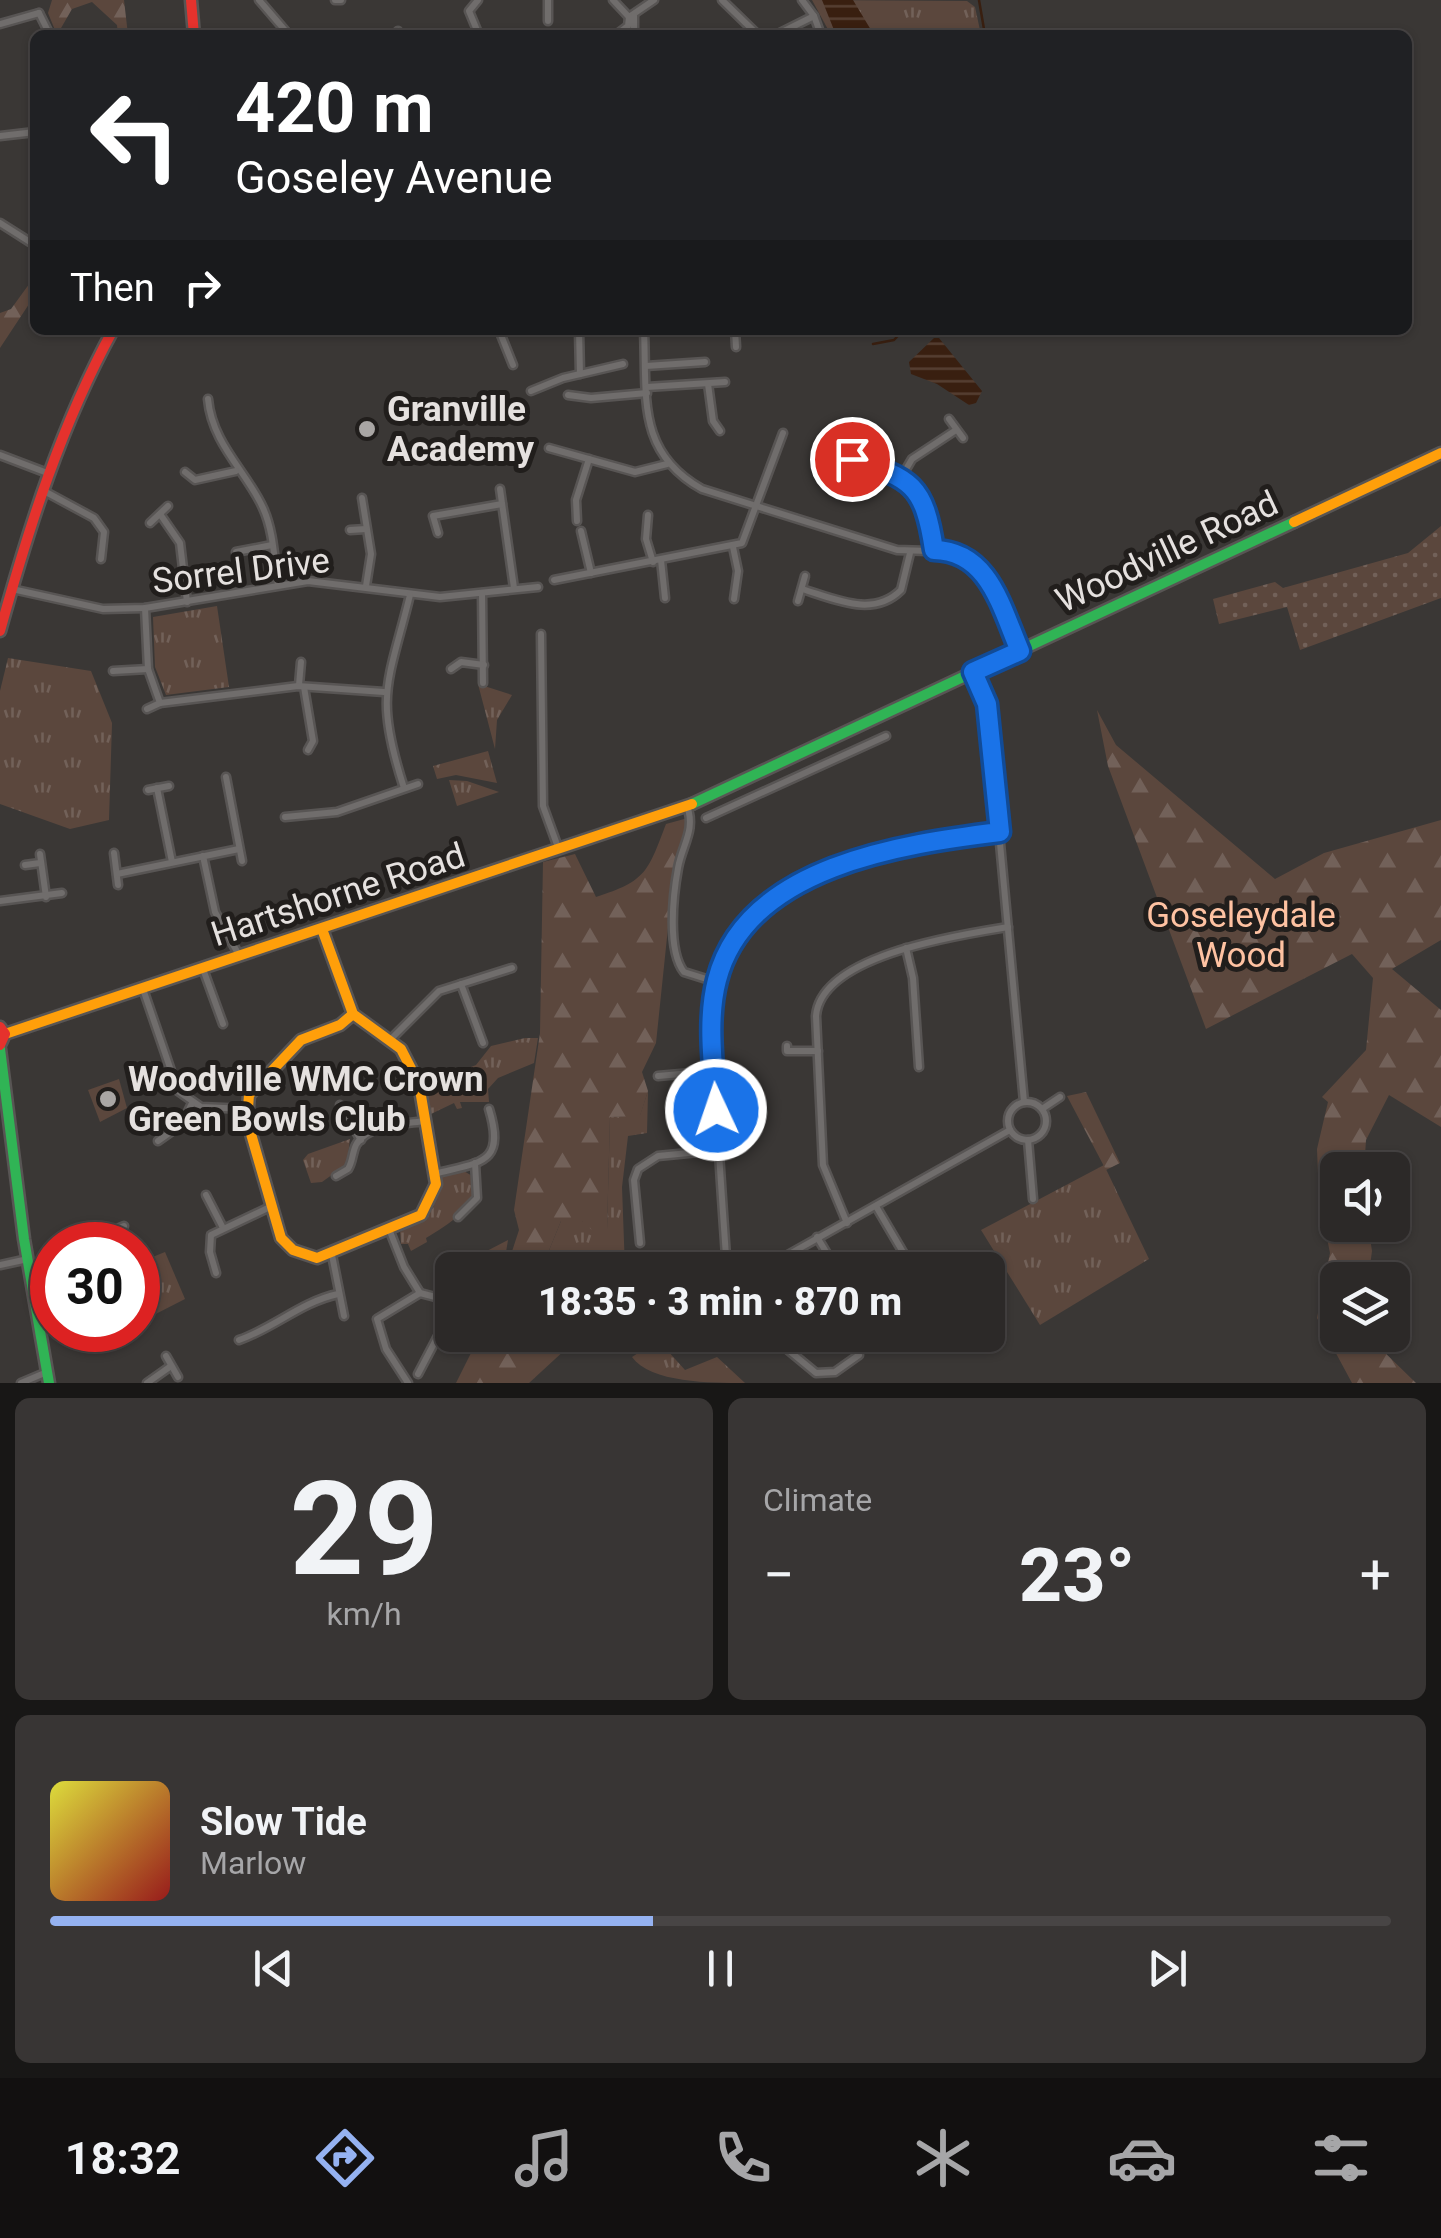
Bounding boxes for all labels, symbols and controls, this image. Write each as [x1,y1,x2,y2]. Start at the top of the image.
text: 420 m [235,67,434,149]
icon: left [70,70,200,200]
text: Goseley Avenue [235,151,553,204]
icon: right [175,260,230,315]
text: Then [70,266,155,310]
place label: Granville Academy [387,389,534,470]
pin [810,417,895,502]
marker: Granville Academy [356,418,378,440]
icon: arrive [825,432,880,487]
street label: Woodville Road [1049,483,1285,621]
street label: Sorrel Drive [150,540,332,602]
street label: Hartshorne Road [206,835,470,955]
park label: Goseleydale Wood [1146,895,1336,976]
position arrow [664,1058,768,1162]
place label: Woodville WMC Crown Green Bowls Club [128,1059,484,1140]
marker: Woodville WMC Crown Green Bowls Club [97,1088,119,1110]
map controls [1320,1152,1410,1352]
button: sound [1320,1152,1410,1242]
speed limit sign: 30 [30,1222,160,1352]
button: layers [1320,1262,1410,1352]
text: 18:35 · 3 min · 870 m [538,1280,902,1324]
text: 29 [289,1453,439,1606]
text: Climate [763,1481,872,1519]
text: 23° [1019,1531,1135,1619]
text: − [763,1543,794,1607]
text: + [1360,1543,1391,1607]
text: km/h [326,1595,402,1633]
text: Slow Tide [200,1800,367,1844]
text: Marlow [200,1844,306,1882]
icon: previous [246,1941,301,1996]
icon: pause [693,1941,748,1996]
icon: next [1140,1941,1195,1996]
icon: directions [310,2123,380,2193]
icon: music [509,2123,579,2193]
icon: phone [708,2123,778,2193]
icon: climate [908,2123,978,2193]
icon: car [1107,2123,1177,2193]
icon: filters [1306,2123,1376,2193]
text: 18:32 [65,2132,181,2185]

